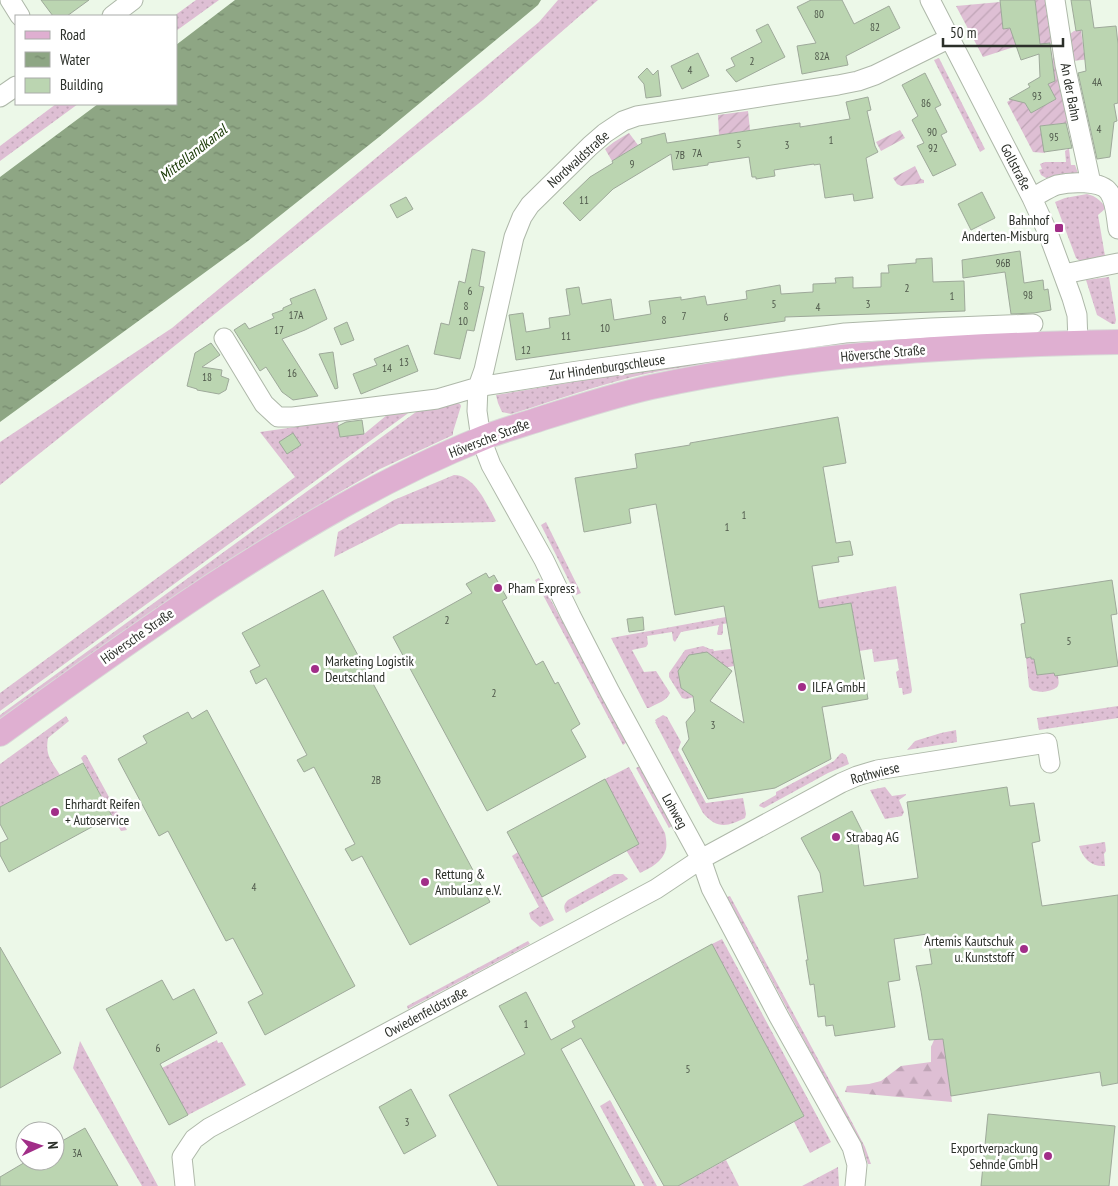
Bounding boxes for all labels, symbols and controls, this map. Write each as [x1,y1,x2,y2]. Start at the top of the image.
house number: 80 [814,7,824,21]
legend [15,15,178,105]
scale bar [943,15,1063,47]
house number: 82 [870,20,880,34]
text: 50 m [950,23,976,42]
text: Road [60,25,86,44]
house number: 82A [814,49,830,63]
text: Water [60,50,91,69]
house number: 2 [750,54,755,68]
street label: An der Bahn [1057,61,1085,123]
house number: 4 [688,63,693,77]
text: Building [60,75,103,94]
house number: 4A [1092,75,1103,89]
house number: 93 [1032,89,1042,103]
house number: 86 [921,96,931,110]
water label: Mittellandkanal [155,119,232,185]
house number: 4 [1097,122,1102,136]
house number: 90 [927,125,937,139]
street label: Nordwaldstraße [543,126,613,192]
house number: 95 [1049,130,1059,144]
house number: 1 [829,133,834,147]
house number: 5 [737,137,742,151]
house number: 3 [785,138,790,152]
house number: 92 [928,141,938,155]
street label: Gollstraße [997,141,1035,194]
house number: 7A [692,146,703,160]
house number: 7B [675,148,685,162]
house number: 9 [630,157,635,171]
house number: 11 [579,193,589,207]
place label: Bahnhof Anderten-Misburg [962,211,1049,245]
marker: Bahnhof Anderten-Misburg [1053,222,1065,234]
house number: 96B [995,256,1011,270]
house number: 2 [905,281,910,295]
house number: 6 [468,284,473,298]
house number: 98 [1023,288,1033,302]
house number: 1 [950,289,955,303]
house number: 5 [772,297,777,311]
house number: 3 [866,297,871,311]
house number: 8 [464,299,469,313]
house number: 4 [816,300,821,314]
house number: 17A [289,308,304,322]
house number: 7 [682,309,687,323]
house number: 6 [724,310,729,324]
house number: 8 [662,313,667,327]
house number: 10 [458,314,468,328]
house number: 10 [600,321,610,335]
house number: 17 [274,323,284,337]
house number: 11 [561,329,571,343]
street label: Höversche Straße [840,340,926,366]
house number: 12 [521,343,531,357]
street label: Zur Hindenburgschleuse [548,350,666,384]
house number: 13 [399,355,409,369]
house number: 14 [382,361,392,375]
house number: 16 [287,366,297,380]
house number: 18 [202,370,212,384]
street label: Höversche Straße [446,414,532,462]
house number: 1 [742,508,747,522]
house number: 1 [725,520,730,534]
place label: Pham Express [508,579,575,597]
marker: Pham Express [492,582,504,594]
street label: Höversche Straße [97,604,177,668]
house number: 2 [445,613,450,627]
house number: 5 [1067,634,1072,648]
place label: Marketing Logistik Deutschland [325,652,414,686]
marker: Marketing Logistik Deutschland [309,663,321,675]
place label: ILFA GmbH [812,678,866,696]
marker: ILFA GmbH [796,681,808,693]
house number: 2 [492,686,497,700]
house number: 3 [711,718,716,732]
street label: Rothwiese [849,758,902,788]
house number: 2B [371,773,381,787]
street label: Lohweg [658,790,692,832]
place label: Ehrhardt Reifen + Autoservice [65,795,140,829]
marker: Ehrhardt Reifen + Autoservice [49,806,61,818]
place label: Strabag AG [846,828,899,846]
marker: Strabag AG [830,831,842,843]
place label: Rettung & Ambulanz e.V. [435,865,502,899]
marker: Rettung & Ambulanz e.V. [419,876,431,888]
house number: 4 [252,880,257,894]
place label: Artemis Kautschuk u. Kunststoff [924,932,1015,966]
marker: Artemis Kautschuk u. Kunststoff [1018,943,1030,955]
street label: Owiedenfeldstraße [381,982,471,1042]
house number: 1 [524,1017,529,1031]
house number: 6 [156,1041,161,1055]
house number: 5 [686,1062,691,1076]
house number: 3 [405,1115,410,1129]
north arrow [15,1121,65,1171]
place label: Exportverpackung Sehnde GmbH [951,1139,1038,1173]
text: N [44,1141,62,1149]
house number: 3A [72,1146,83,1160]
marker: Exportverpackung Sehnde GmbH [1042,1150,1054,1162]

